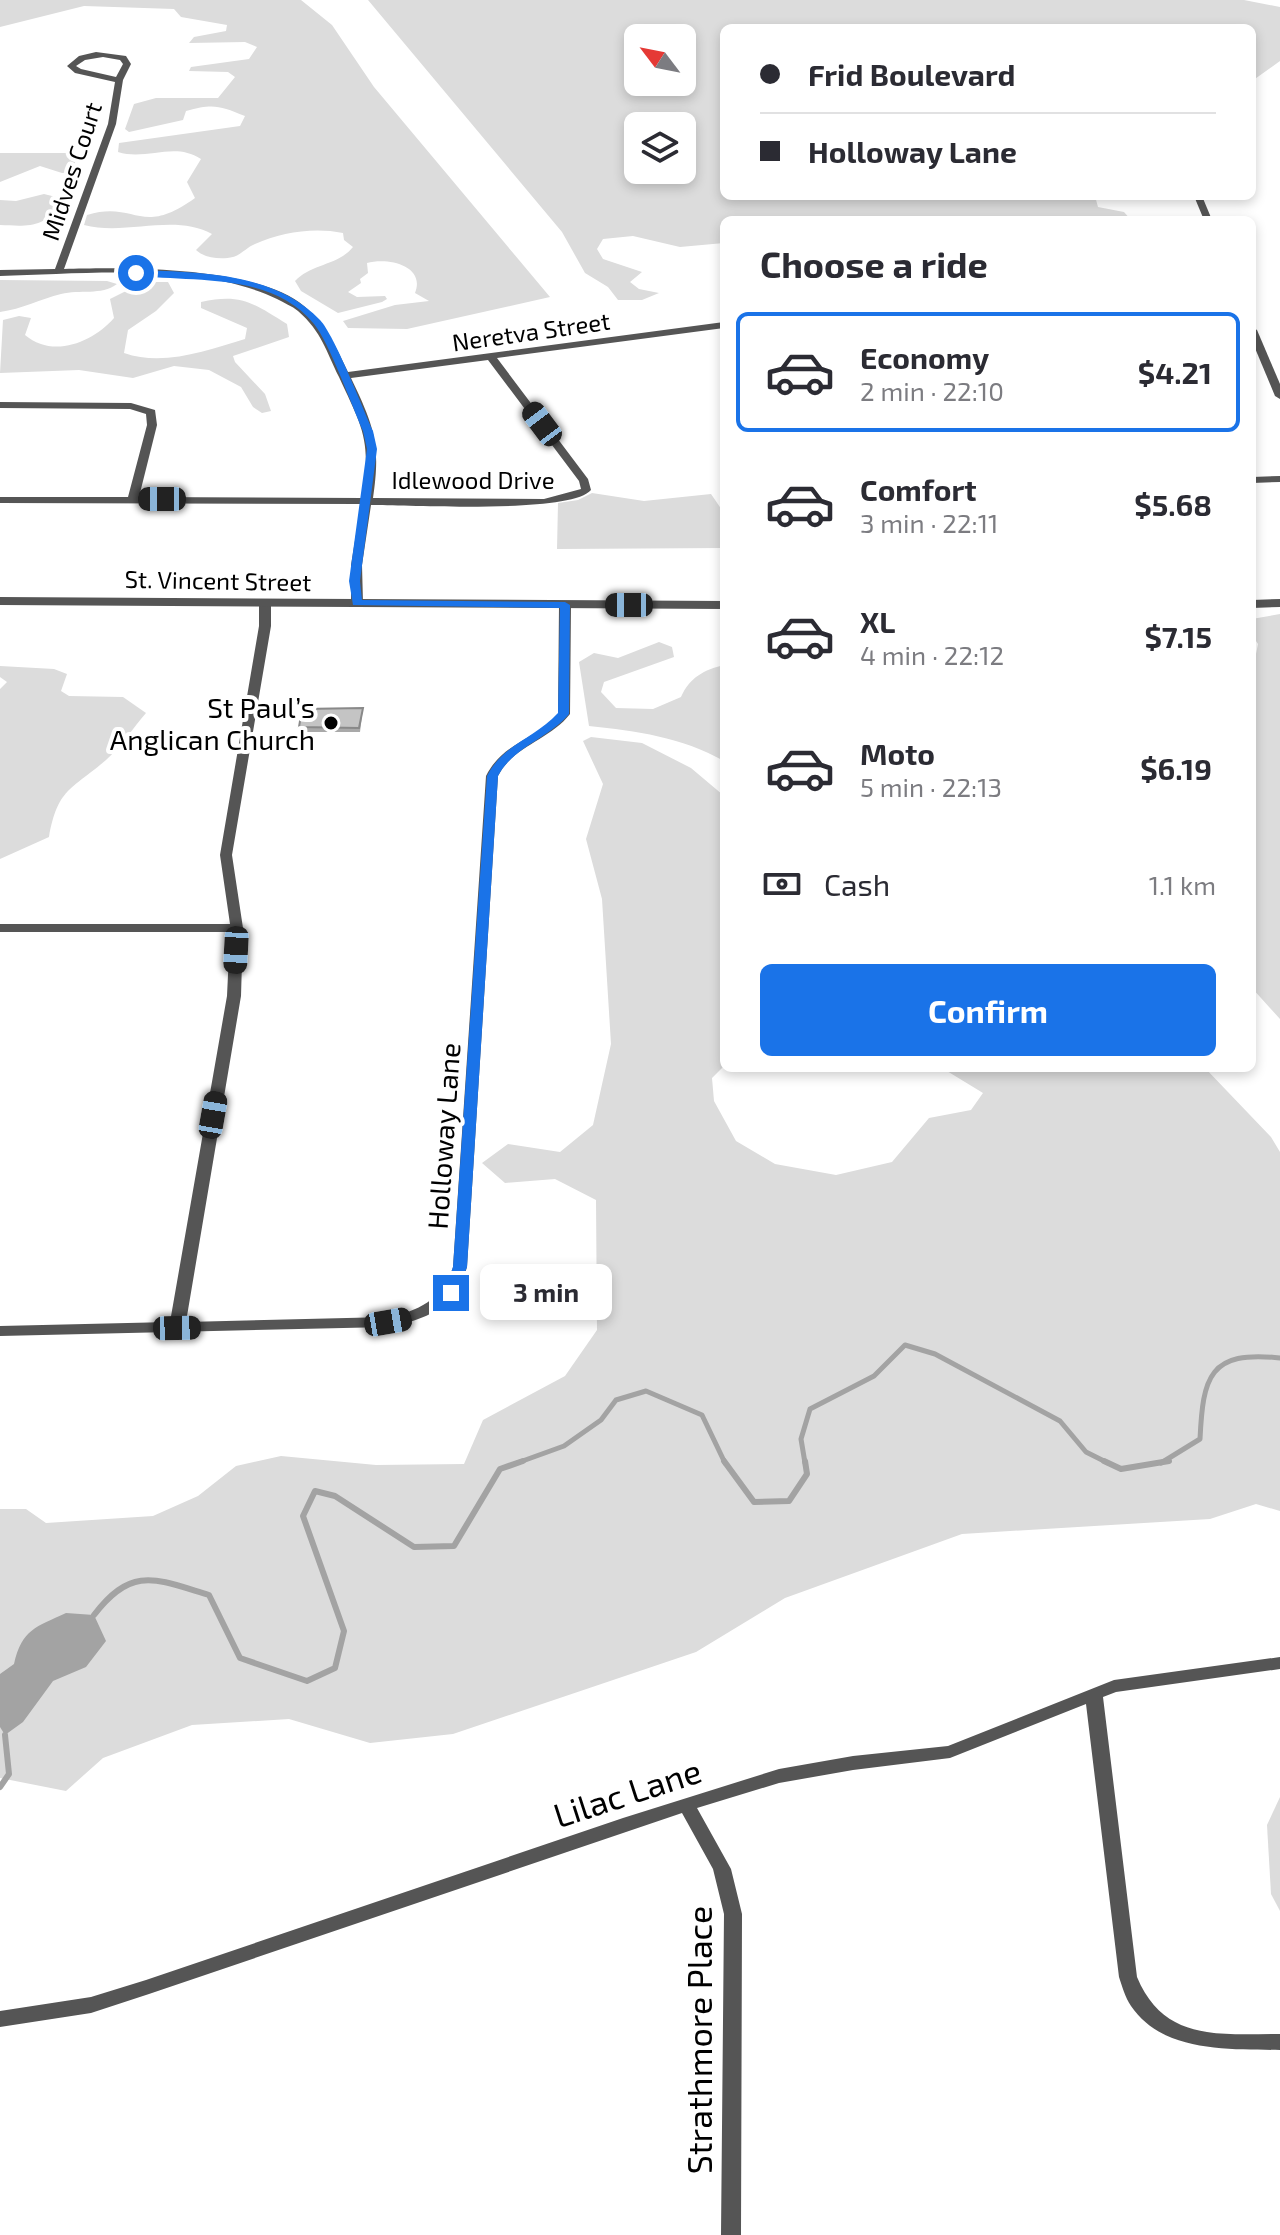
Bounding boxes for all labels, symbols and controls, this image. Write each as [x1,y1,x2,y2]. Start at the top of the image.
north arrow [624,24,696,96]
map controls [624,24,696,184]
text: Frid Boulevard [808,56,1016,92]
street label: Midves Court [35,98,107,244]
button: layers [624,112,696,184]
text: Holloway Lane [808,133,1017,169]
text: Choose a ride [760,242,988,285]
route start [118,255,154,291]
street label: Neretva Street [450,306,612,356]
icon: car [764,336,836,408]
text: Economy [860,339,989,375]
text: $4.21 [1138,354,1212,390]
text: 2 min · 22:10 [860,375,1004,406]
car [518,398,566,450]
street label: Idlewood Drive [391,465,555,494]
icon: car [764,468,836,540]
text: Comfort [860,471,977,507]
text: $5.68 [1134,486,1212,522]
car [138,487,186,511]
text: 3 min · 22:11 [860,507,998,538]
street label: St. Vincent Street [124,564,312,596]
car [605,593,653,617]
icon: car [764,600,836,672]
text: XL [860,603,895,639]
text: $7.15 [1144,618,1212,654]
text: 4 min · 22:12 [860,639,1004,670]
place label: St Paul’s Anglican Church [110,690,315,756]
marker: St Paul’s Anglican Church [322,714,340,732]
icon: car [764,732,836,804]
text: Moto [860,735,935,771]
text: $6.19 [1140,750,1212,786]
text: 5 min · 22:13 [860,771,1002,802]
icon: cash [760,862,804,906]
text: Cash [824,866,890,902]
text: 1.1 km [1149,869,1216,900]
car [223,925,249,975]
button: Confirm [760,964,1216,1056]
street label: Holloway Lane [420,1042,466,1230]
car [197,1089,229,1141]
callout: 3 min [479,1265,611,1321]
route end [433,1275,469,1311]
text: 3 min [513,1276,579,1307]
car [362,1306,414,1338]
car [153,1316,201,1340]
street label: Lilac Lane [548,1749,706,1835]
street label: Strathmore Place [678,1906,719,2174]

